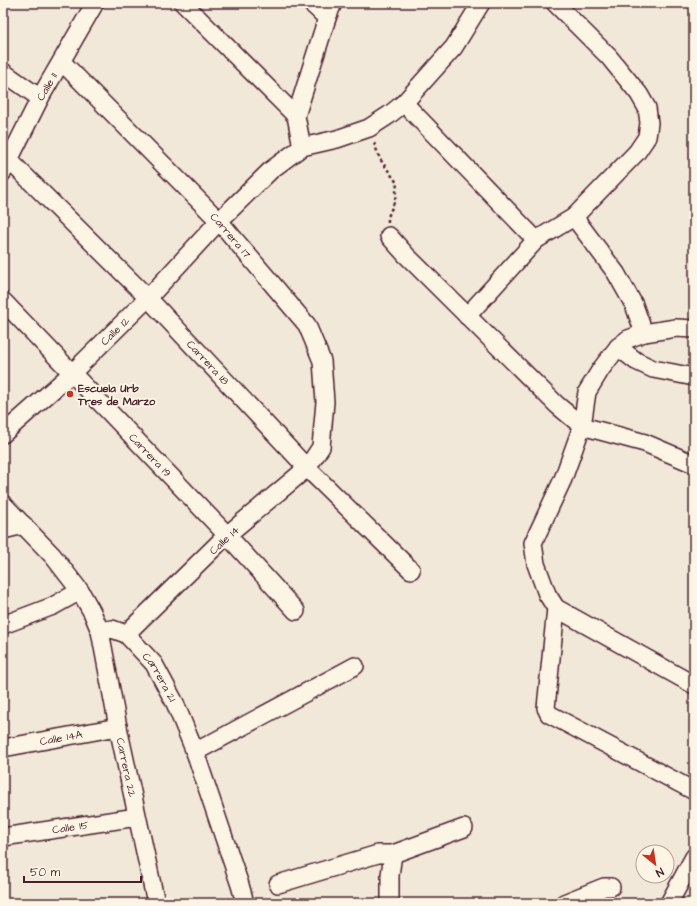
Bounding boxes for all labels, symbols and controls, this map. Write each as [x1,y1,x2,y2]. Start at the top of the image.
street label: Calle 11 [33,69,61,104]
street label: Carrera 17 [207,209,254,262]
street label: Calle 12 [97,313,133,349]
street label: Carrera 18 [183,337,232,388]
place label: Escuela Urb Tres de Marzo [77,381,156,409]
marker: Escuela Urb Tres de Marzo [65,389,75,399]
street label: Carrera 19 [125,430,174,480]
street label: Calle 14 [206,522,243,558]
street label: Carrera 21 [139,649,180,705]
street label: Calle 14A [39,727,84,749]
street label: Carrera 22 [113,736,140,799]
street label: Calle 15 [51,817,90,838]
north arrow [635,844,675,884]
scale bar [24,858,141,884]
text: 50 m [30,864,61,881]
text: N [653,864,666,880]

